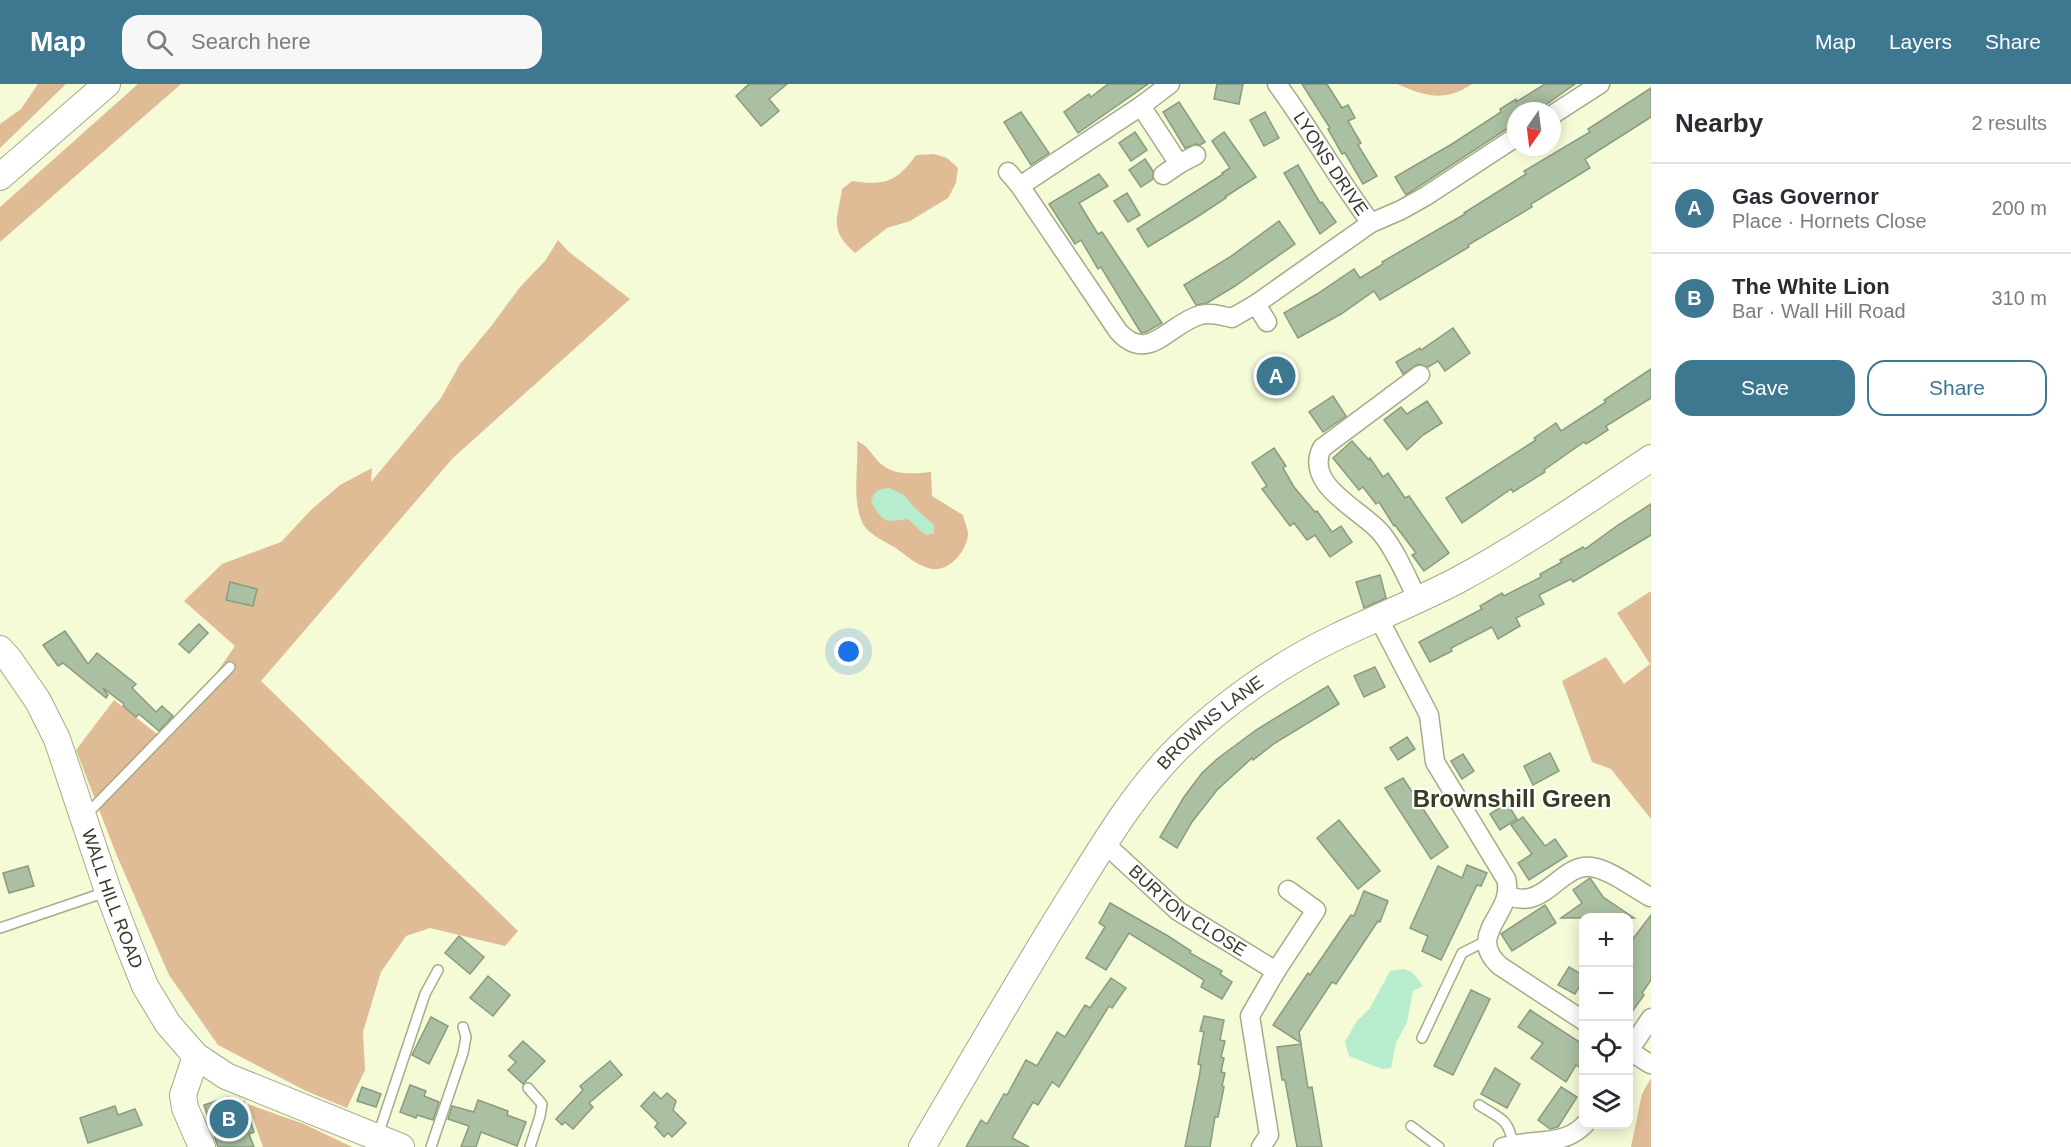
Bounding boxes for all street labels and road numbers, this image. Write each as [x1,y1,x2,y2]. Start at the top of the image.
street label: LYONS DRIVE [1289,108,1372,219]
street label: BROWNS LANE [1153,672,1267,773]
street label: WALL HILL ROAD [78,826,147,971]
street label: BURTON CLOSE [1125,861,1250,960]

